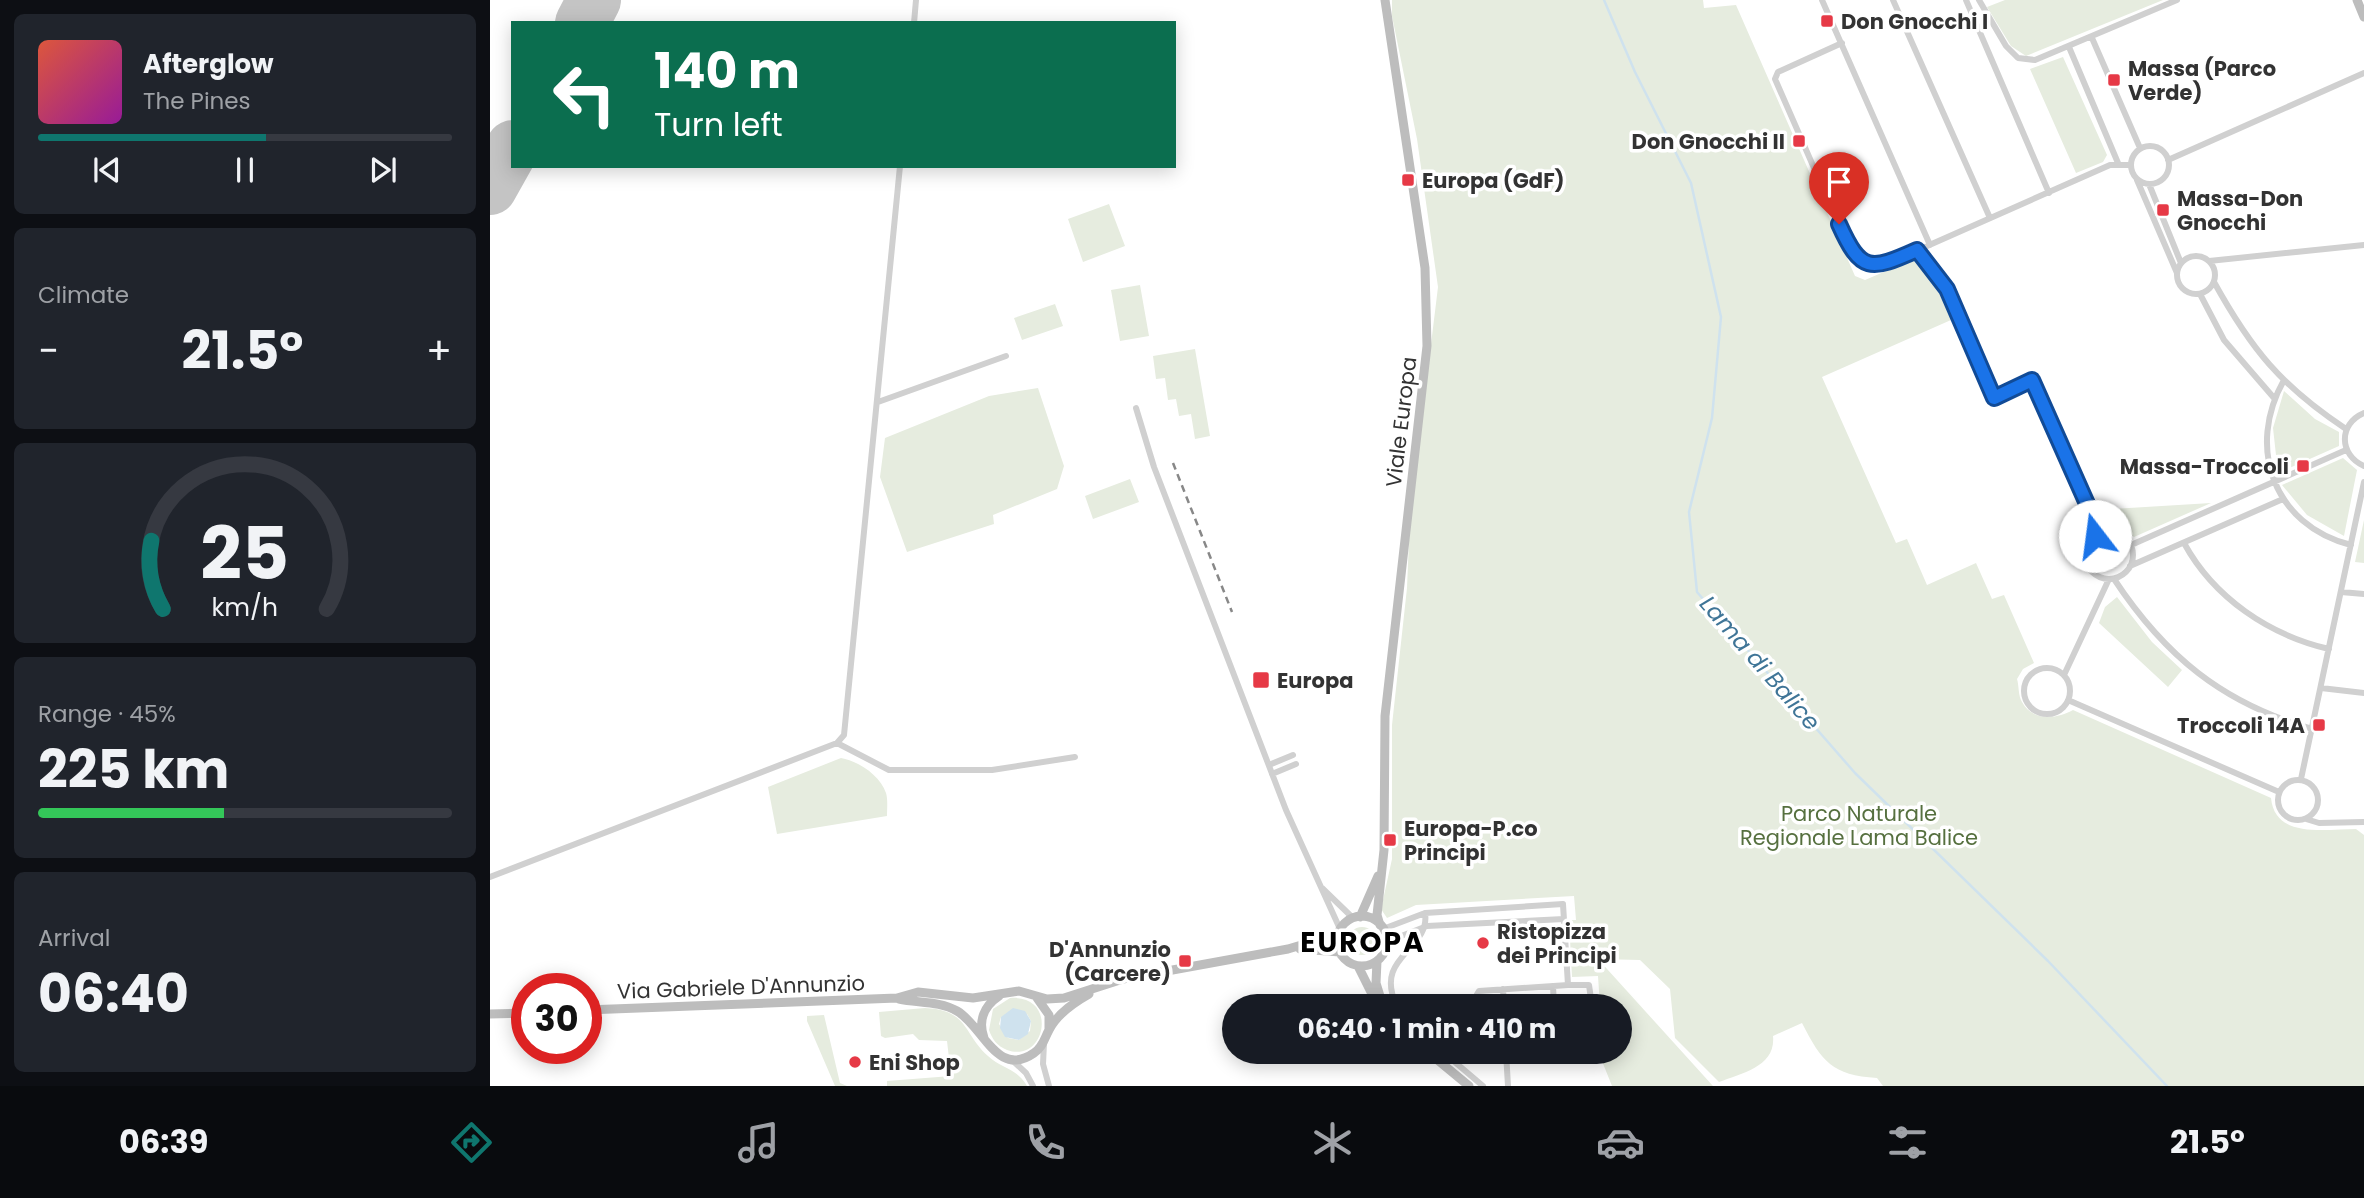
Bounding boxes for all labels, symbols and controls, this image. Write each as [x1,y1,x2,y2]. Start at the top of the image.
place label: Don Gnocchi I [1841,7,1988,36]
marker: Don Gnocchi I [1819,13,1835,29]
text: 140 m [654,37,800,105]
text: Afterglow [143,46,274,82]
icon: left [539,49,630,140]
place label: Massa (Parco Verde) [2128,54,2276,107]
marker: Massa (Parco Verde) [2106,72,2122,88]
text: The Pines [143,85,251,117]
text: Turn left [654,102,783,147]
place label: Don Gnocchi II [1632,127,1785,156]
marker: Don Gnocchi II [1791,133,1807,149]
icon: previous [88,151,126,189]
icon: pause [226,151,264,189]
icon: next [364,151,402,189]
pin [1809,152,1869,224]
icon: arrive [1820,163,1858,201]
place label: Europa (GdF) [1422,166,1565,195]
marker: Europa (GdF) [1400,172,1416,188]
place label: Massa-Don Gnocchi [2177,184,2303,237]
marker: Massa-Don Gnocchi [2155,202,2171,218]
text: Climate [38,279,129,311]
text: 21.5° [182,314,303,387]
text: − [38,324,59,377]
text: + [426,324,452,377]
street label: Viale Europa [1379,355,1423,489]
place label: Massa-Troccoli [2120,452,2289,481]
marker: Massa-Troccoli [2295,458,2311,474]
position arrow [2058,499,2132,573]
text: 25 [201,503,289,604]
water label: Lama di Balice [1693,589,1827,737]
text: km/h [212,590,278,625]
place label: Europa [1277,666,1353,695]
marker: Europa [1251,670,1271,690]
text: Range · 45% [38,698,176,730]
place label: Troccoli 14A [2177,711,2306,740]
marker: Troccoli 14A [2311,717,2327,733]
text: 225 km [38,733,229,806]
park label: Parco Naturale Regionale Lama Balice [1740,799,1978,852]
place label: Europa-P.co Principi [1404,814,1538,867]
marker: Europa-P.co Principi [1382,832,1398,848]
place label: Ristopizza dei Principi [1497,917,1617,970]
text: Arrival [38,922,110,954]
district label: EUROPA [1300,923,1426,962]
place label: D'Annunzio (Carcere) [1049,935,1171,988]
marker: Ristopizza dei Principi [1475,935,1491,951]
marker: D'Annunzio (Carcere) [1177,953,1193,969]
text: 06:40 [38,957,189,1030]
street label: Via Gabriele D'Annunzio [617,968,865,1006]
speed limit sign: 30 [511,973,602,1064]
text: 06:40 · 1 min · 410 m [1298,1011,1556,1047]
place label: Eni Shop [869,1048,960,1077]
marker: Eni Shop [847,1054,863,1070]
icon: directions [447,1118,496,1167]
icon: music [734,1118,783,1167]
icon: phone [1021,1118,1070,1167]
icon: climate [1308,1118,1357,1167]
icon: car [1596,1118,1645,1167]
icon: filters [1883,1118,1932,1167]
text: 06:39 [119,1119,208,1164]
text: 21.5° [2170,1119,2245,1164]

